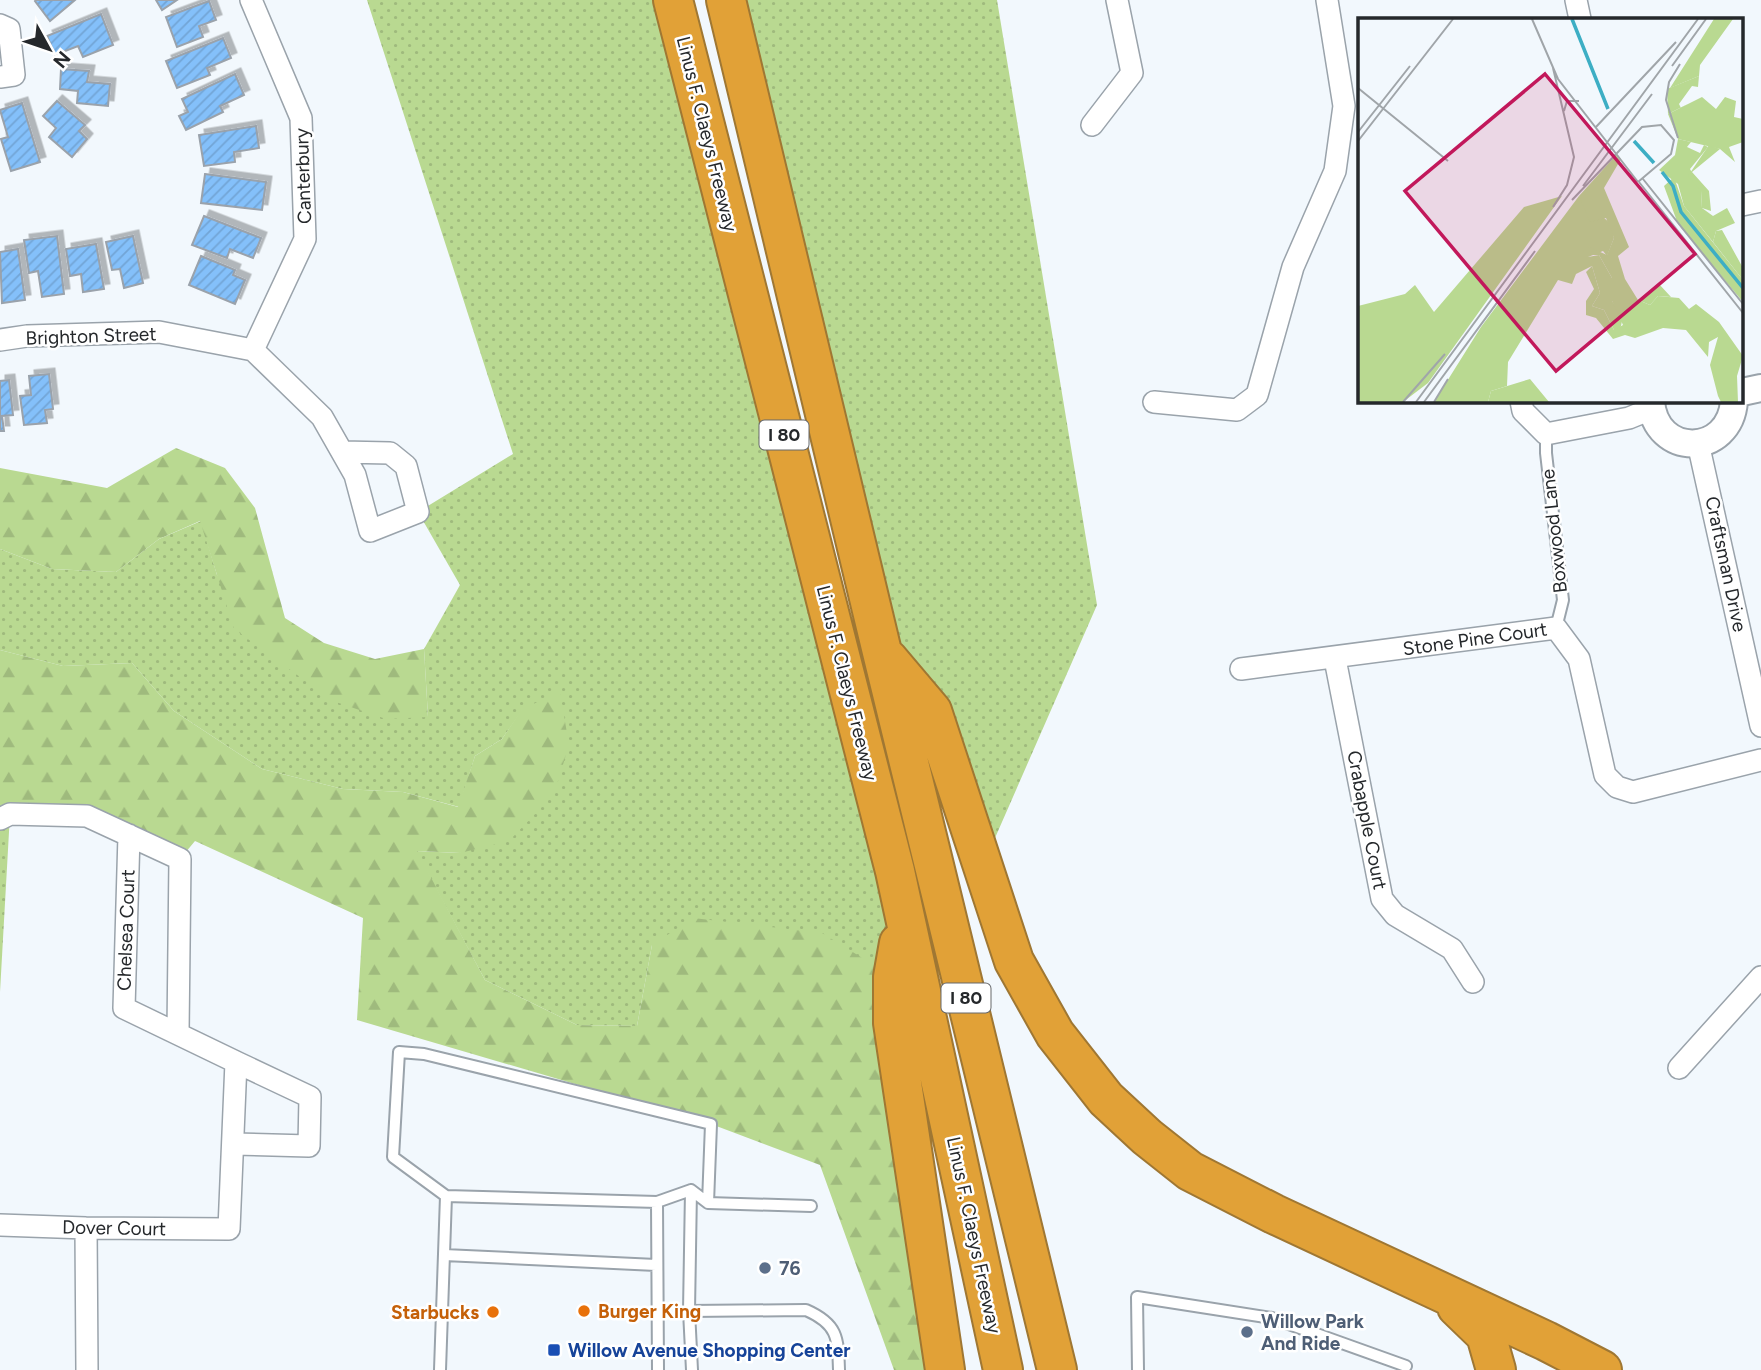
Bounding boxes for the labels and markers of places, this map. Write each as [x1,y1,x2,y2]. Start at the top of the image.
place label: 76 [779,1257,801,1280]
marker: 76 [757,1260,773,1276]
place label: Burger King [598,1300,701,1323]
place label: Starbucks [391,1301,479,1324]
marker: Burger King [576,1303,592,1319]
marker: Starbucks [485,1304,501,1320]
place label: Willow Park And Ride [1261,1310,1365,1355]
marker: Willow Park And Ride [1239,1324,1255,1340]
place label: Willow Avenue Shopping Center [568,1339,850,1362]
marker: Willow Avenue Shopping Center [546,1342,562,1358]

